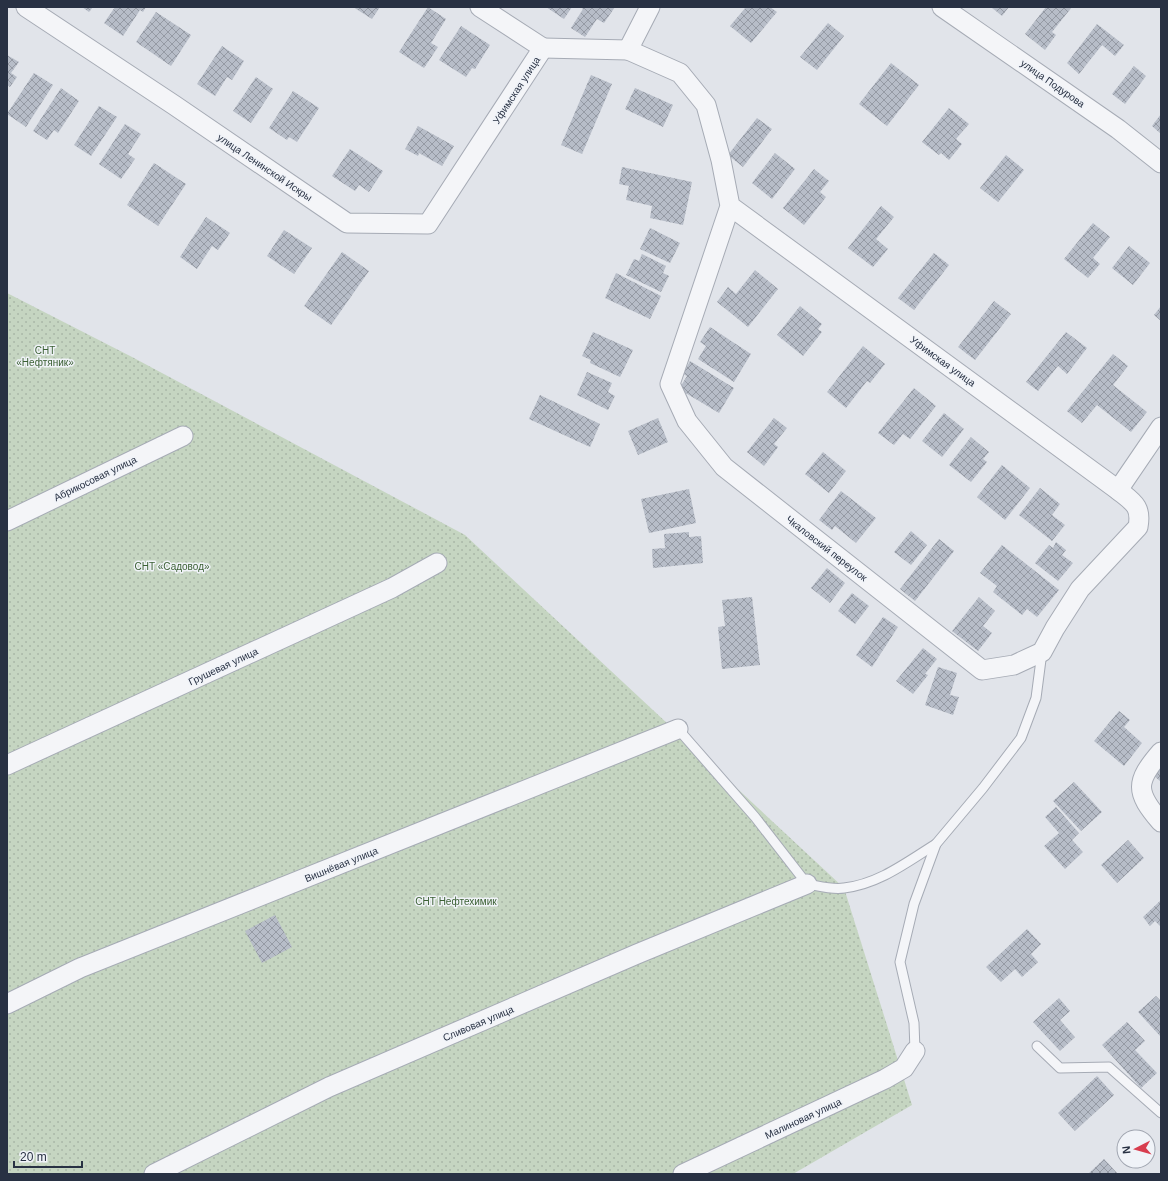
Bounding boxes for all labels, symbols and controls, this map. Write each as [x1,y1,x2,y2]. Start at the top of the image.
street label: Уфимская улица [491,54,542,126]
street label: улица Подурова [1019,57,1087,110]
street label: улица Ленинской Искры [215,132,314,203]
street label: Уфимская улица [908,334,978,389]
park label: СНТ «Нефтяник» [16,345,74,368]
street label: Абрикосовая улица [52,453,139,503]
street label: Чкаловский переулок [784,513,870,584]
park label: СНТ «Садовод» [134,561,210,572]
street label: Грушевая улица [187,645,260,687]
street label: Вишнёвая улица [303,845,380,884]
park label: СНТ Нефтехимик [415,896,497,907]
street label: Сливовая улица [441,1003,516,1043]
street label: Малиновая улица [763,1096,844,1141]
north arrow [1116,1129,1156,1169]
scale bar [14,1143,82,1169]
text: N [1120,1145,1132,1155]
text: 20 m [20,1150,47,1164]

